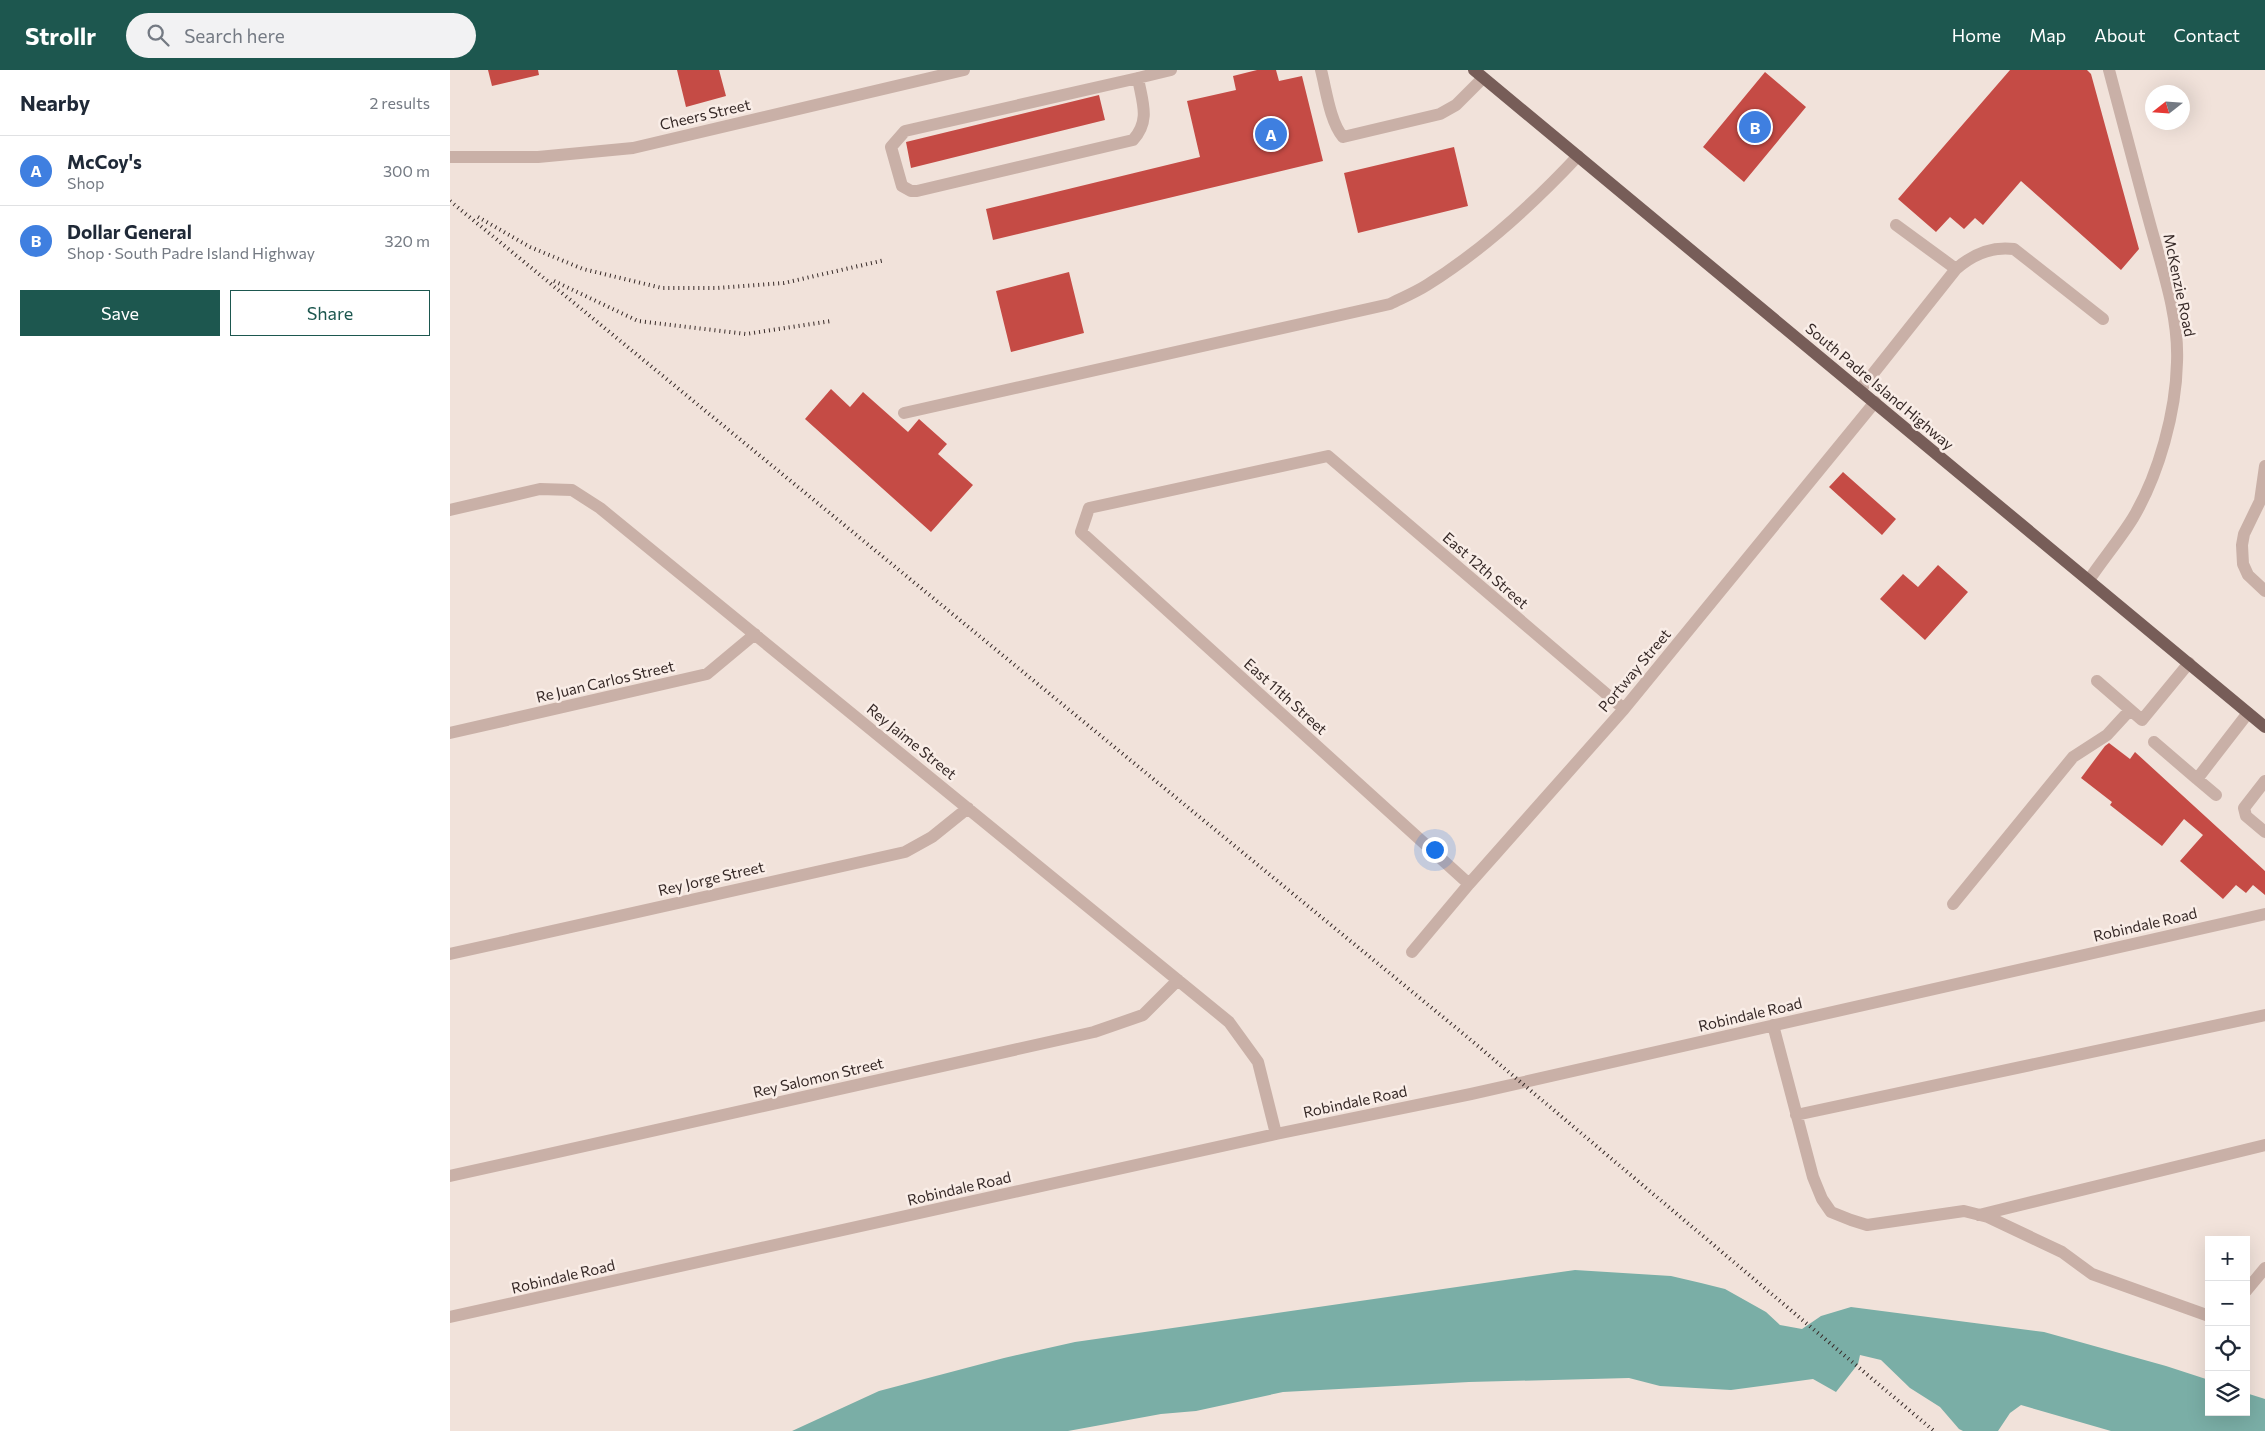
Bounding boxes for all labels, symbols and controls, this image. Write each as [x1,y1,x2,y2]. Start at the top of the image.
search box [126,13,476,58]
text: Strollr [25,21,96,50]
icon: search [144,21,172,49]
text: Search here [184,24,285,47]
text: Home [1952,24,2001,46]
text: Map [2029,24,2066,46]
text: About [2094,24,2146,46]
text: Contact [2174,24,2240,46]
north arrow [2145,85,2190,130]
text: Nearby [20,90,90,115]
text: 2 results [369,93,430,112]
street label: Cheers Street [658,95,752,133]
pin: B [1739,108,1771,146]
pin: A [1255,115,1287,153]
text: McCoy's [67,150,142,173]
text: A [30,161,42,180]
text: 300 m [383,161,430,180]
text: Shop [67,173,105,192]
text: Dollar General [67,220,192,243]
text: B [31,231,41,250]
text: 320 m [385,231,430,250]
street label: McKenzie Road [2160,232,2200,338]
text: Shop · South Padre Island Highway [67,243,315,262]
button: Save [20,290,220,336]
button: Share [230,290,430,336]
street label: South Padre Island Highway [1802,319,1958,453]
street label: East 12th Street [1440,528,1532,612]
street label: Portway Street [1594,625,1674,715]
street label: East 11th Street [1241,654,1331,738]
street label: Re Juan Carlos Street [534,656,676,706]
street label: Rey Jaime Street [863,699,961,783]
your location [1422,837,1448,863]
street label: Rey Jorge Street [656,857,766,899]
street label: Robindale Road [2091,903,2199,945]
street label: Robindale Road [1696,993,1804,1035]
street label: Rey Salomon Street [751,1053,885,1101]
street label: Robindale Road [1301,1081,1409,1121]
street label: Robindale Road [905,1167,1013,1209]
map controls [2205,1236,2250,1416]
button: + [2205,1236,2250,1281]
street label: Robindale Road [509,1255,617,1297]
button: − [2205,1281,2250,1326]
button: locate [2205,1326,2250,1371]
button: layers [2205,1371,2250,1416]

